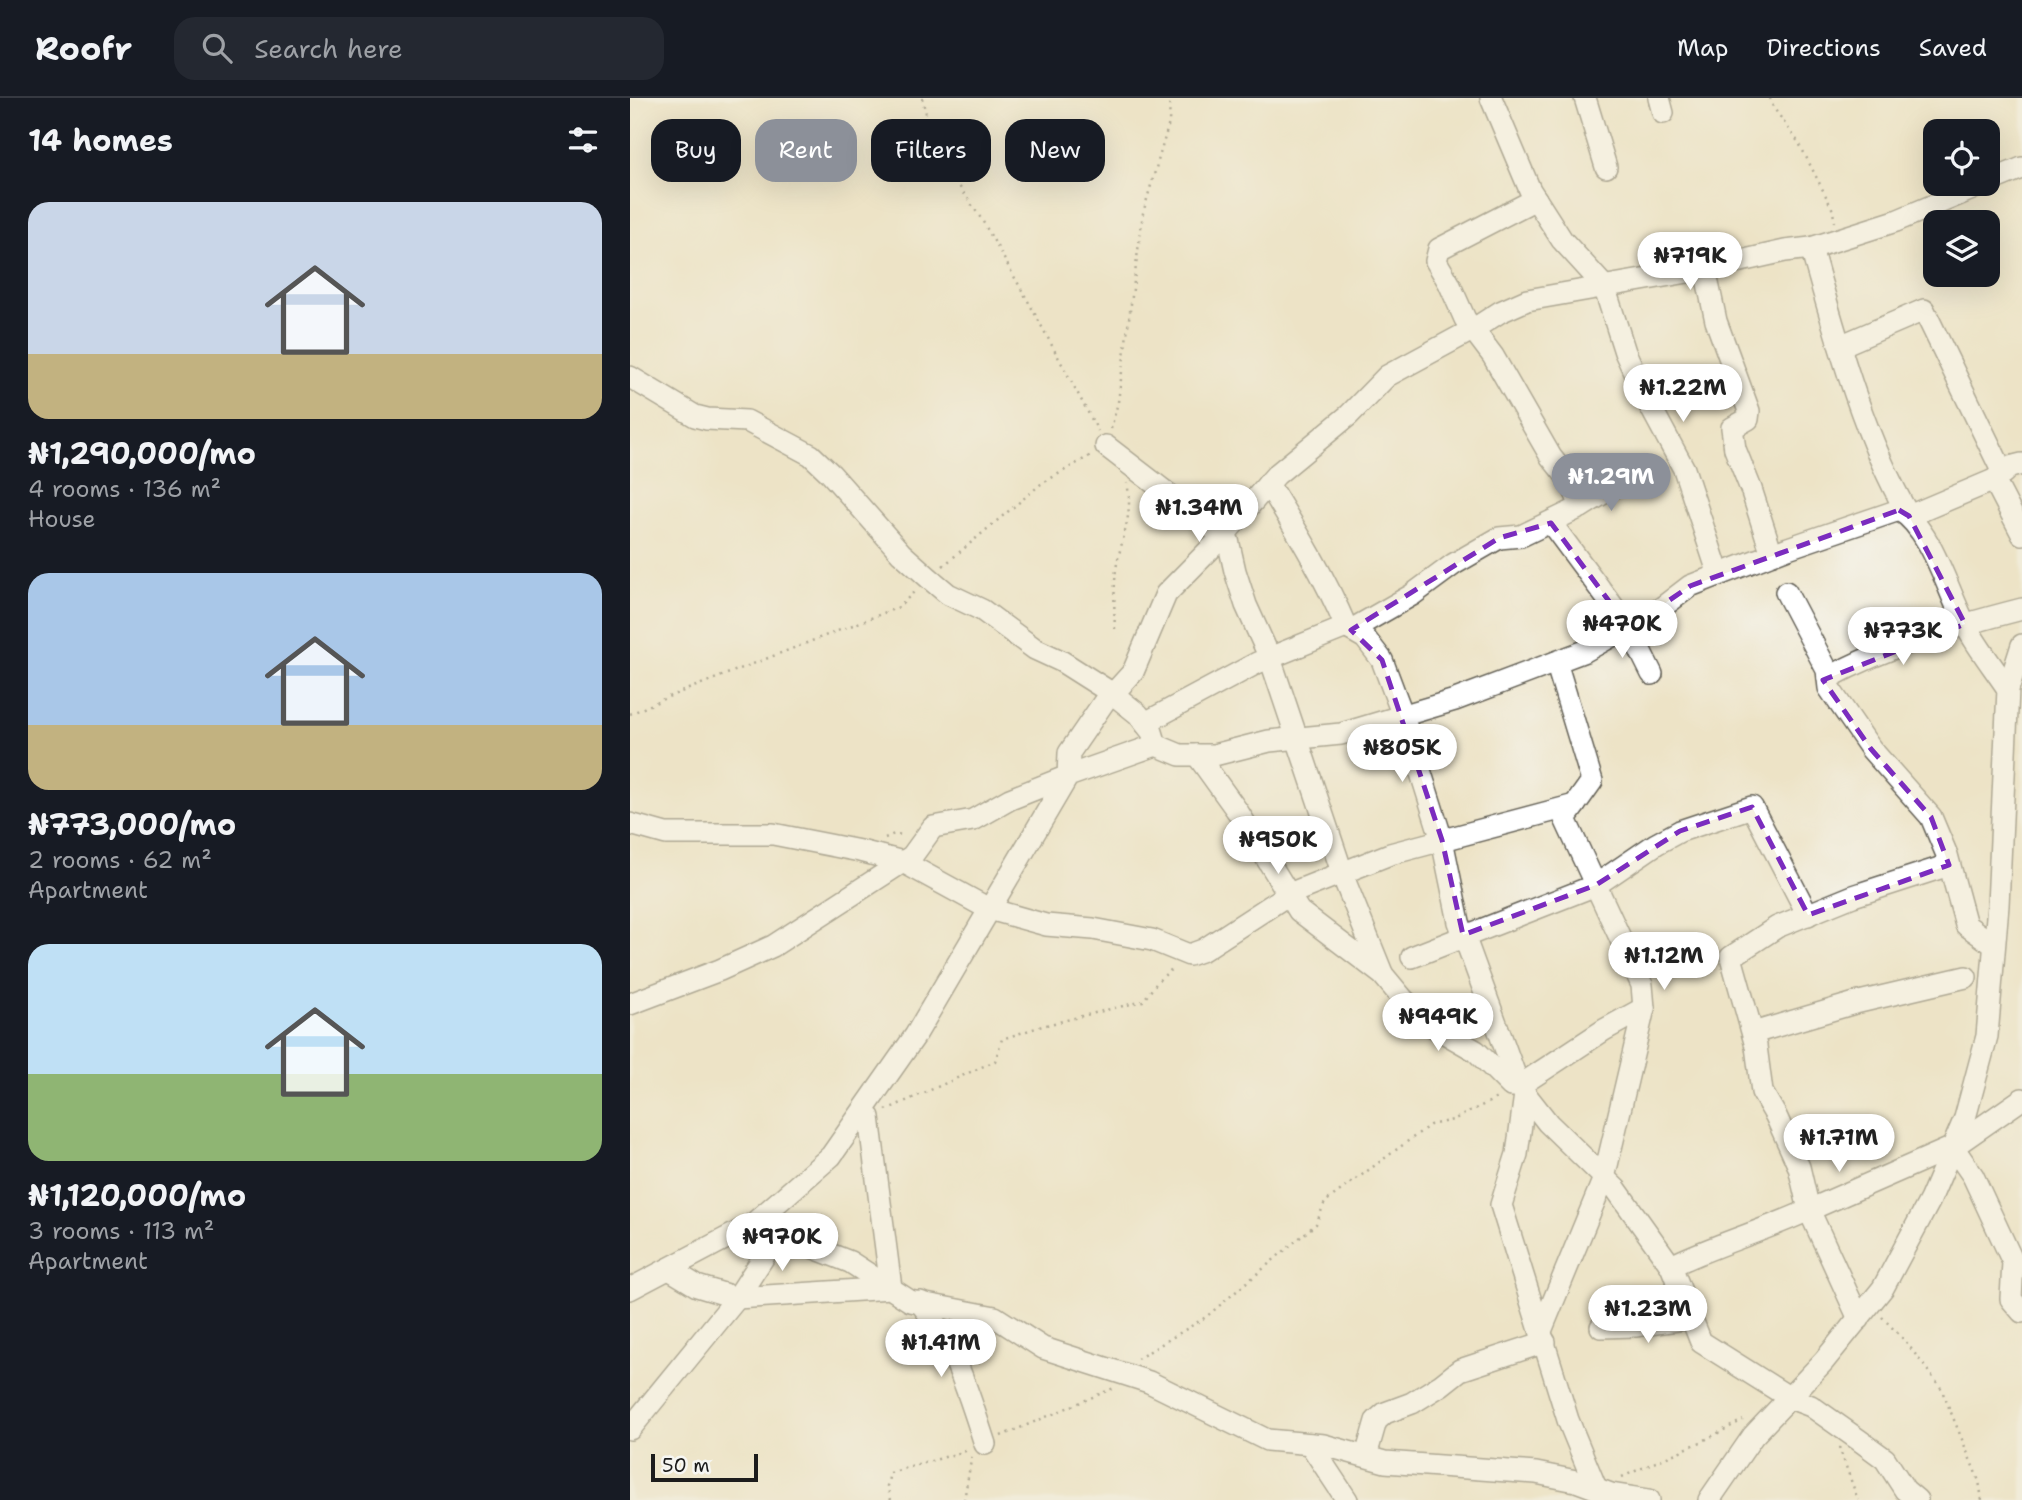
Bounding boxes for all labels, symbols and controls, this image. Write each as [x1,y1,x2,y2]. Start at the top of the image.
search box [174,17,664,80]
text: Roofr [35,26,132,71]
icon: search [198,29,236,67]
text: Search here [254,31,403,66]
text: Map [1677,32,1728,64]
text: Directions [1766,32,1881,64]
text: Saved [1919,32,1987,64]
chip: Buy [651,119,741,182]
chip: Rent [755,119,857,182]
chip: Filters [871,119,991,182]
chip: New [1005,119,1105,182]
map controls [1923,119,2000,287]
button: locate [1923,119,2000,196]
text: 14 homes [28,120,173,161]
icon: filters [564,121,602,159]
button: layers [1923,210,2000,287]
pin: ₦719K [1641,232,1739,292]
text: ₦719K [1653,240,1727,270]
icon: home [252,247,378,373]
pin: ₦1.22M [1626,364,1740,424]
text: ₦1.22M [1639,372,1727,402]
text: ₦1,290,000/mo [28,433,256,474]
pin: ₦1.29M [1554,454,1668,513]
text: ₦1.29M [1568,461,1654,491]
text: 4 rooms · 136 m² [28,474,221,504]
pin: ₦1.34M [1142,484,1256,544]
text: ₦1.34M [1155,492,1243,522]
text: House [28,504,96,534]
pin: ₦470K [1573,601,1671,660]
text: ₦470K [1583,608,1662,638]
pin: ₦773K [1854,608,1952,667]
text: ₦773K [1864,615,1942,645]
icon: home [252,618,378,744]
pin: ₦805K [1353,724,1451,784]
text: ₦805K [1363,732,1441,762]
text: ₦773,000/mo [28,804,236,845]
pin: ₦950K [1229,816,1327,876]
text: ₦950K [1239,824,1317,854]
text: 2 rooms · 62 m² [28,845,212,875]
text: Apartment [28,875,148,905]
pin: ₦1.12M [1607,932,1721,992]
text: ₦1.12M [1624,940,1704,970]
icon: home [252,989,378,1115]
pin: ₦949K [1389,993,1487,1053]
text: ₦949K [1398,1001,1478,1031]
pin: ₦1.71M [1782,1114,1896,1174]
text: ₦1.71M [1800,1122,1878,1152]
text: ₦1,120,000/mo [28,1175,246,1216]
pin: ₦970K [733,1214,831,1273]
text: 3 rooms · 113 m² [28,1216,214,1246]
text: ₦970K [742,1221,822,1251]
text: Apartment [28,1246,148,1276]
pin: ₦1.23M [1591,1286,1705,1345]
text: ₦1.23M [1604,1293,1692,1323]
pin: ₦1.41M [884,1320,998,1379]
text: ₦1.41M [901,1327,981,1357]
scale bar [651,1451,758,1483]
text: 50 m [662,1453,710,1478]

